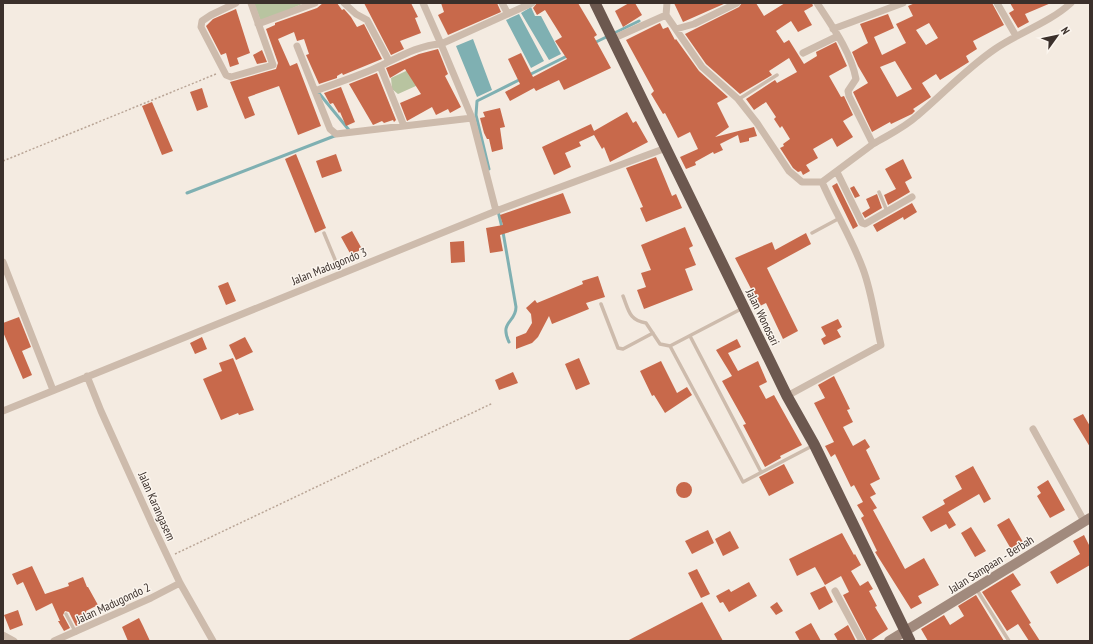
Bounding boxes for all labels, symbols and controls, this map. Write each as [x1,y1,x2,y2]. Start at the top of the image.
north arrow [1037,16,1077,56]
text: N [1058,24,1073,37]
street label: Jalan Madugondo 3 [288,244,369,288]
street label: Jalan Wonosari [742,285,783,348]
street label: Jalan Karangasem [135,468,179,543]
street label: Jalan Sampaan - Berbah [945,532,1036,597]
street label: Jalan Madugondo 2 [73,579,152,627]

